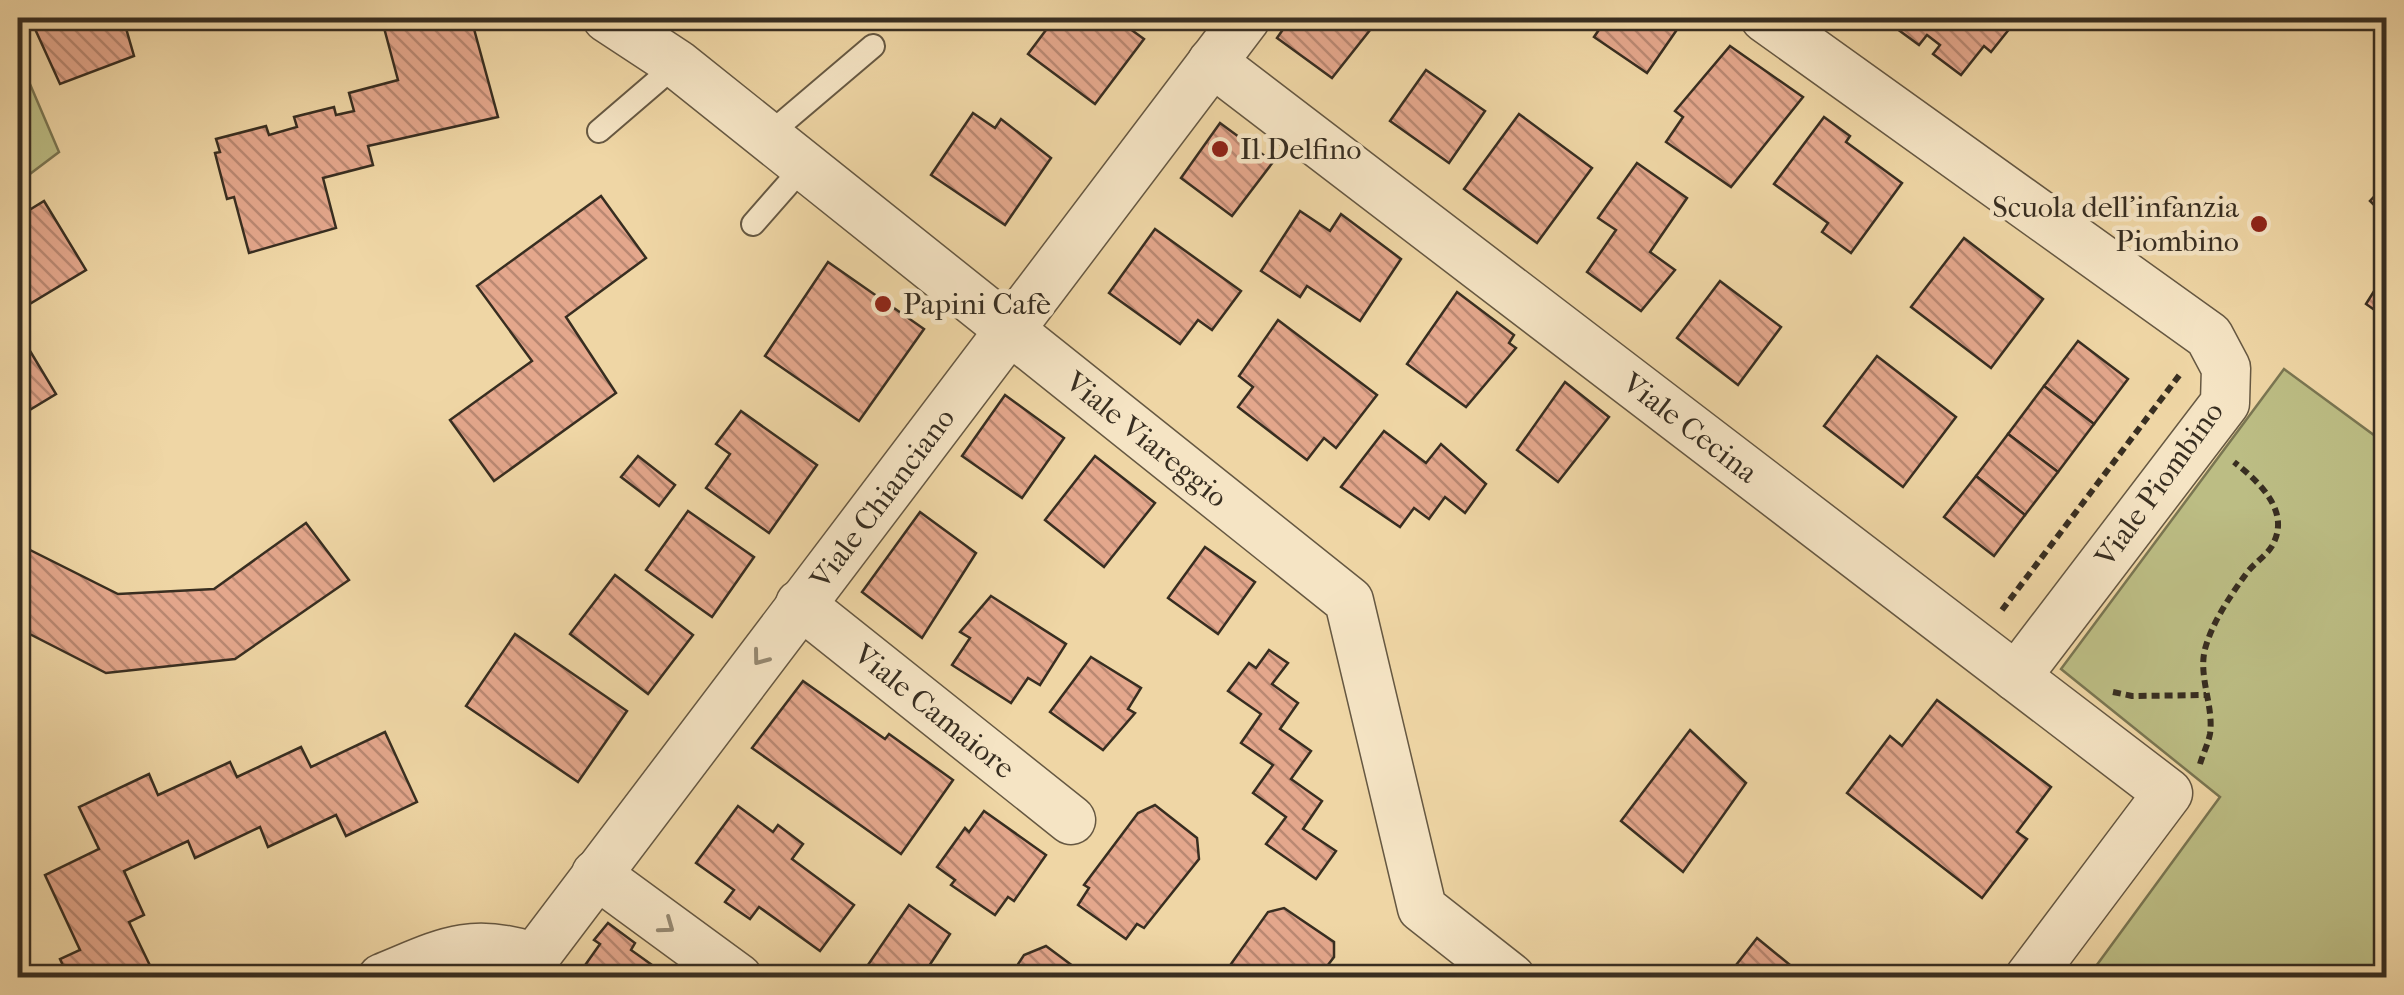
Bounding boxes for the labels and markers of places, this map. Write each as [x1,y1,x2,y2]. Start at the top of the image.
place label: Il Delfino [1240,132,1362,167]
marker: Il Delfino [1209,138,1231,160]
place label: Scuola dell'infanzia Piombino [1992,190,2240,259]
marker: Scuola dell'infanzia Piombino [2248,213,2270,235]
place label: Papini Cafè [903,287,1051,322]
marker: Papini Cafè [872,293,894,315]

